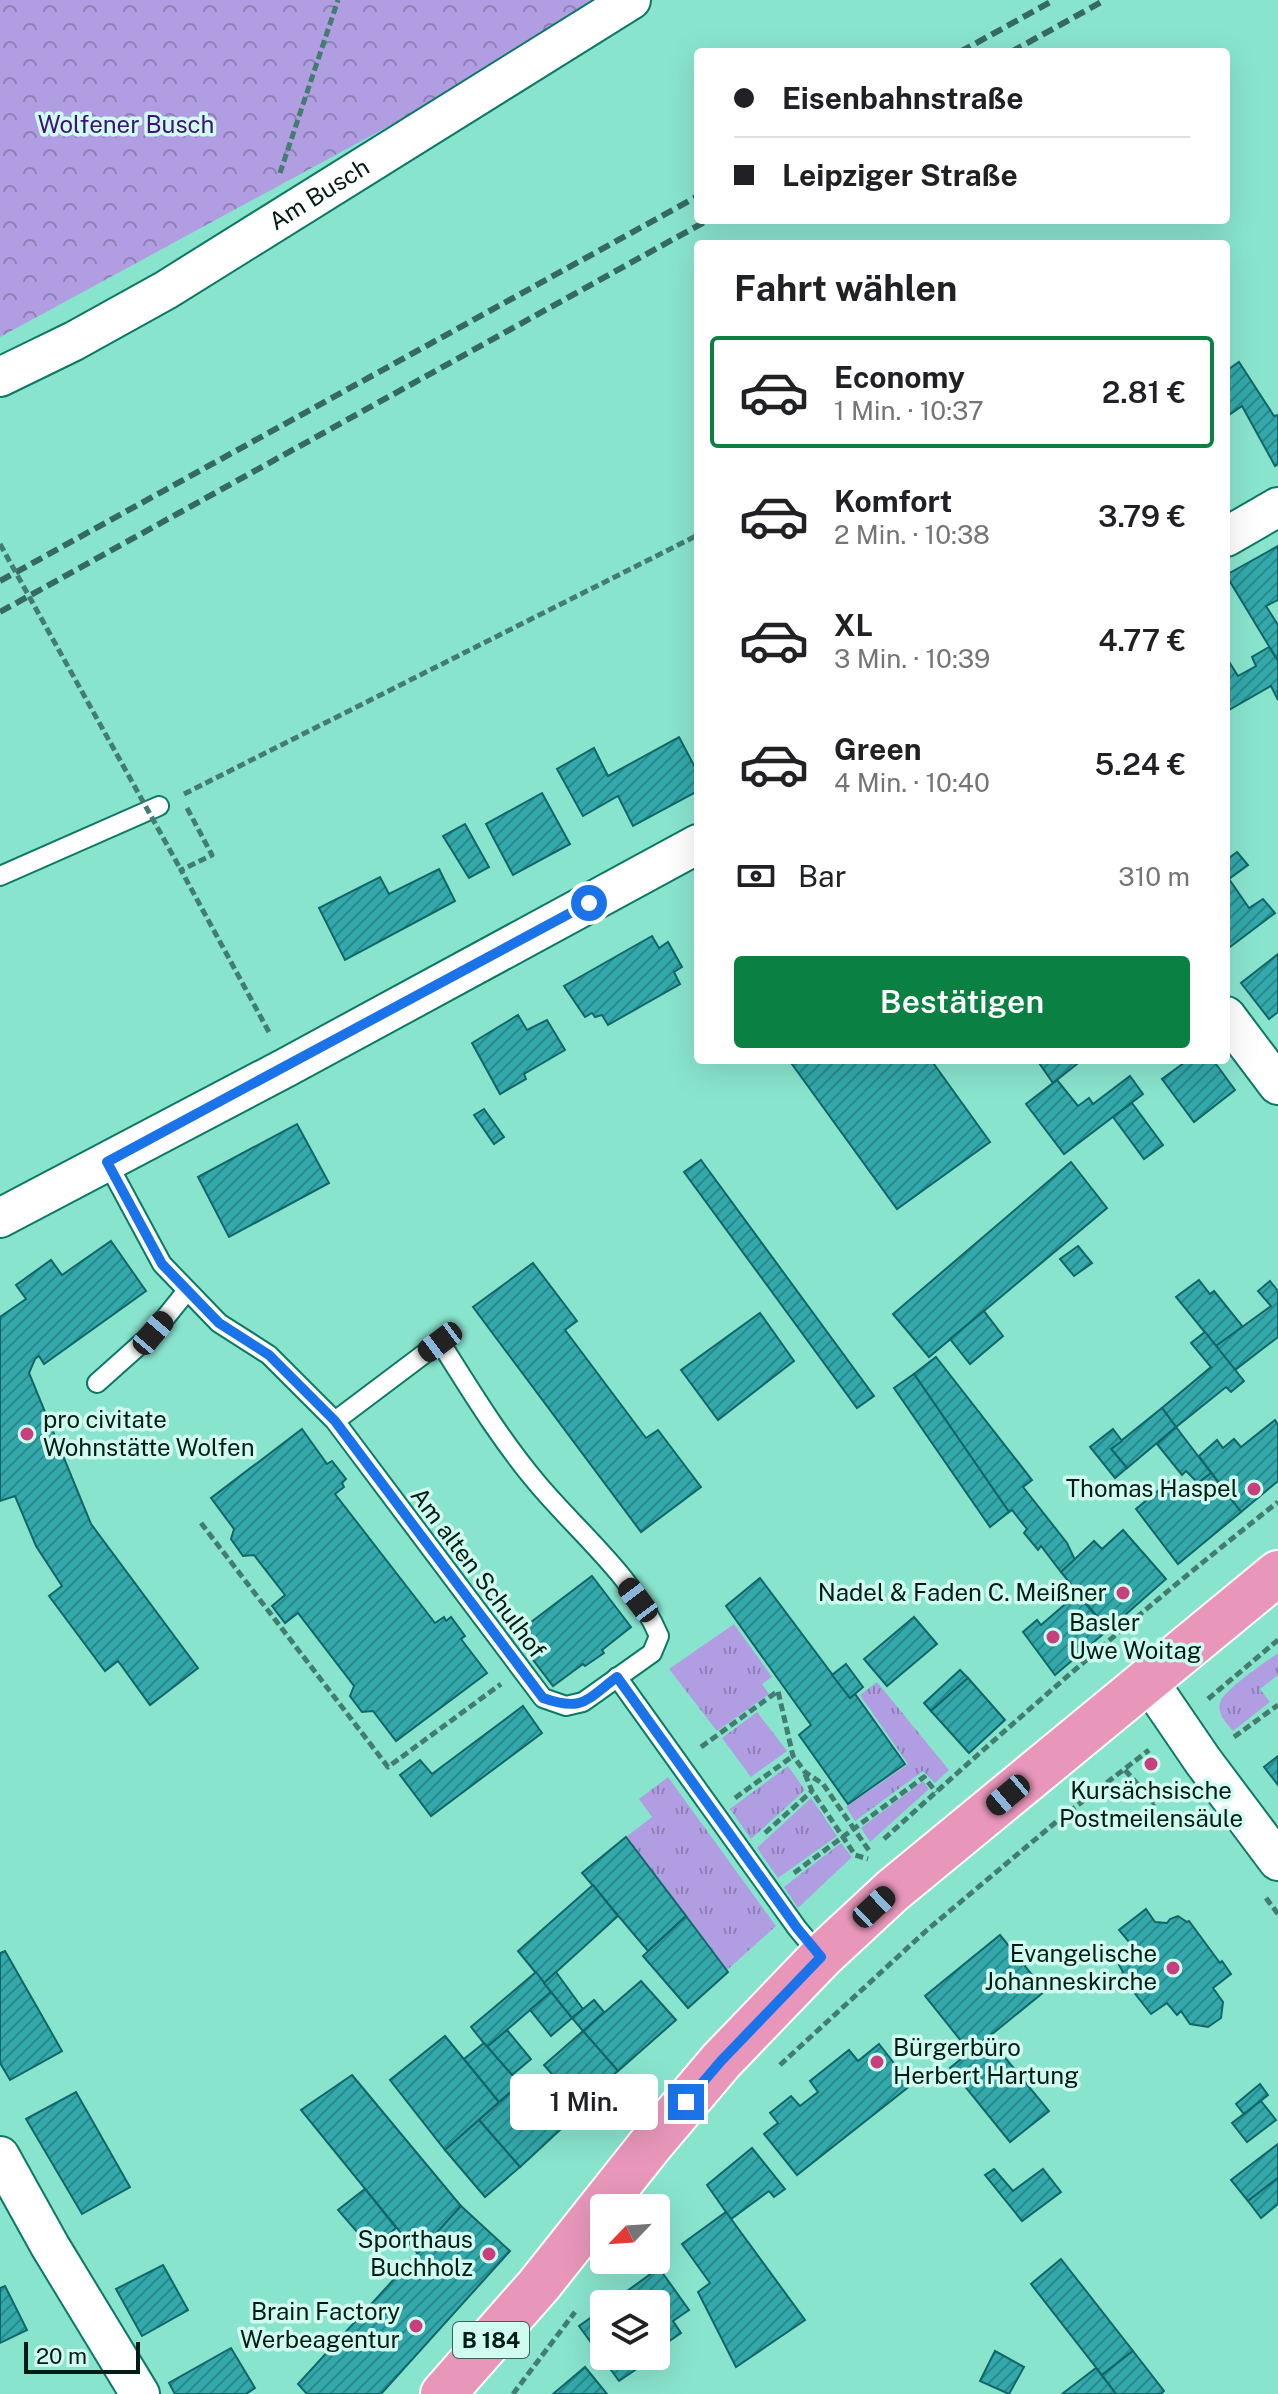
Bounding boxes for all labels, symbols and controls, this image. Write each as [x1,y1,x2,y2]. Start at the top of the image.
text: Eisenbahnstraße [782,80,1024,116]
park label: Wolfener Busch [38,110,214,138]
street label: Am Busch [263,152,374,235]
text: Leipziger Straße [782,157,1018,193]
text: Fahrt wählen [734,267,957,309]
icon: car [738,356,810,428]
text: Economy [834,359,965,395]
text: 2.81 € [1102,374,1186,410]
text: 1 Min. · 10:37 [834,395,984,426]
icon: car [738,480,810,552]
text: Komfort [834,483,952,519]
text: 3.79 € [1098,498,1186,534]
text: 2 Min. · 10:38 [834,519,990,550]
icon: car [738,604,810,676]
text: XL [834,607,873,643]
text: 4.77 € [1098,622,1186,658]
text: 3 Min. · 10:39 [834,643,990,674]
icon: car [738,728,810,800]
text: Green [834,731,921,767]
text: 5.24 € [1094,746,1186,782]
text: 4 Min. · 10:40 [834,767,990,798]
icon: cash [734,854,778,898]
text: Bar [798,858,846,894]
text: 310 m [1118,861,1190,892]
route start [571,885,607,921]
button: Bestätigen [734,956,1190,1048]
car [128,1307,178,1359]
car [414,1318,466,1366]
place label: pro civitate Wohnstätte Wolfen [43,1405,255,1461]
marker: pro civitate Wohnstätte Wolfen [18,1425,36,1443]
place label: Thomas Haspel [1066,1474,1238,1502]
marker: Thomas Haspel [1245,1480,1263,1498]
street label: Am alten Schulhof [406,1482,552,1663]
car [614,1574,662,1626]
place label: Nadel & Faden C. Meißner [818,1578,1107,1606]
marker: Nadel & Faden C. Meißner [1114,1584,1132,1602]
place label: Basler Uwe Woitag [1069,1608,1202,1664]
marker: Basler Uwe Woitag [1044,1628,1062,1646]
marker: Kursächsische Postmeilensäule [1142,1755,1160,1773]
car [982,1770,1034,1820]
place label: Kursächsische Postmeilensäule [1059,1776,1243,1832]
car [848,1882,900,1932]
place label: Evangelische Johanneskirche [985,1939,1157,1995]
marker: Evangelische Johanneskirche [1164,1959,1182,1977]
place label: Bürgerbüro Herbert Hartung [893,2033,1079,2089]
marker: Bürgerbüro Herbert Hartung [868,2053,886,2071]
callout: 1 Min. [510,2074,658,2130]
route end [668,2084,704,2120]
text: 1 Min. [550,2086,618,2117]
north arrow [590,2194,670,2274]
map controls [590,2194,670,2370]
place label: Sporthaus Buchholz [358,2225,473,2281]
marker: Sporthaus Buchholz [480,2245,498,2263]
button: layers [590,2290,670,2370]
place label: Brain Factory Werbeagentur [240,2297,400,2353]
marker: Brain Factory Werbeagentur [407,2317,425,2335]
road number: B 184 [453,2322,529,2358]
scale bar [24,2338,140,2374]
text: 20 m [36,2343,87,2369]

